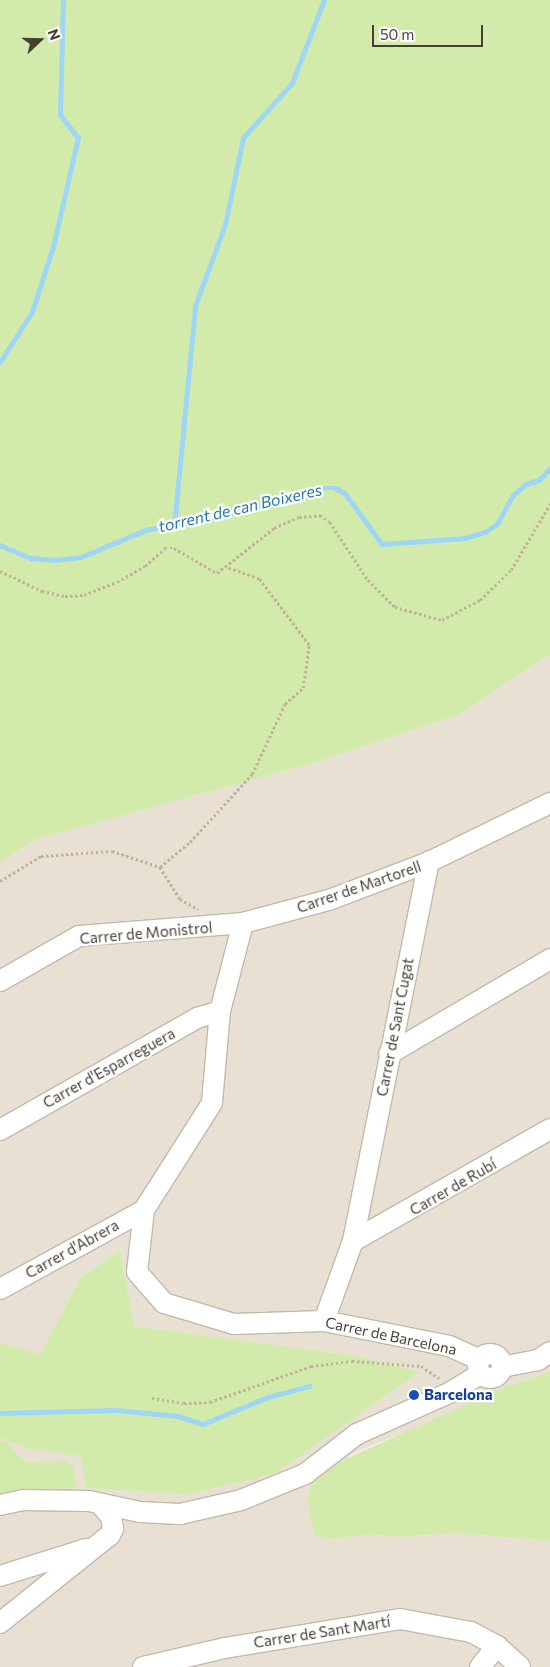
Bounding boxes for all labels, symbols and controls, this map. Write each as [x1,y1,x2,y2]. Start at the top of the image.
north arrow [15,15,65,65]
scale bar [375,15,486,47]
text: 50 m [380,25,414,43]
text: N [45,26,64,42]
water label: torrent de can Boixeres [156,480,324,536]
street label: Carrer de Martorell [294,857,424,917]
street label: Carrer de Monistrol [79,918,213,948]
street label: Carrer de Sant Cugat [373,956,417,1098]
street label: Carrer d'Esparreguera [40,1024,178,1112]
street label: Carrer de Rubí [406,1155,500,1219]
street label: Carrer d'Abrera [22,1216,122,1282]
street label: Carrer de Barcelona [324,1313,458,1359]
place label: Barcelona [424,1386,493,1404]
marker: Barcelona [408,1389,420,1401]
street label: Carrer de Sant Martí [252,1612,392,1652]

